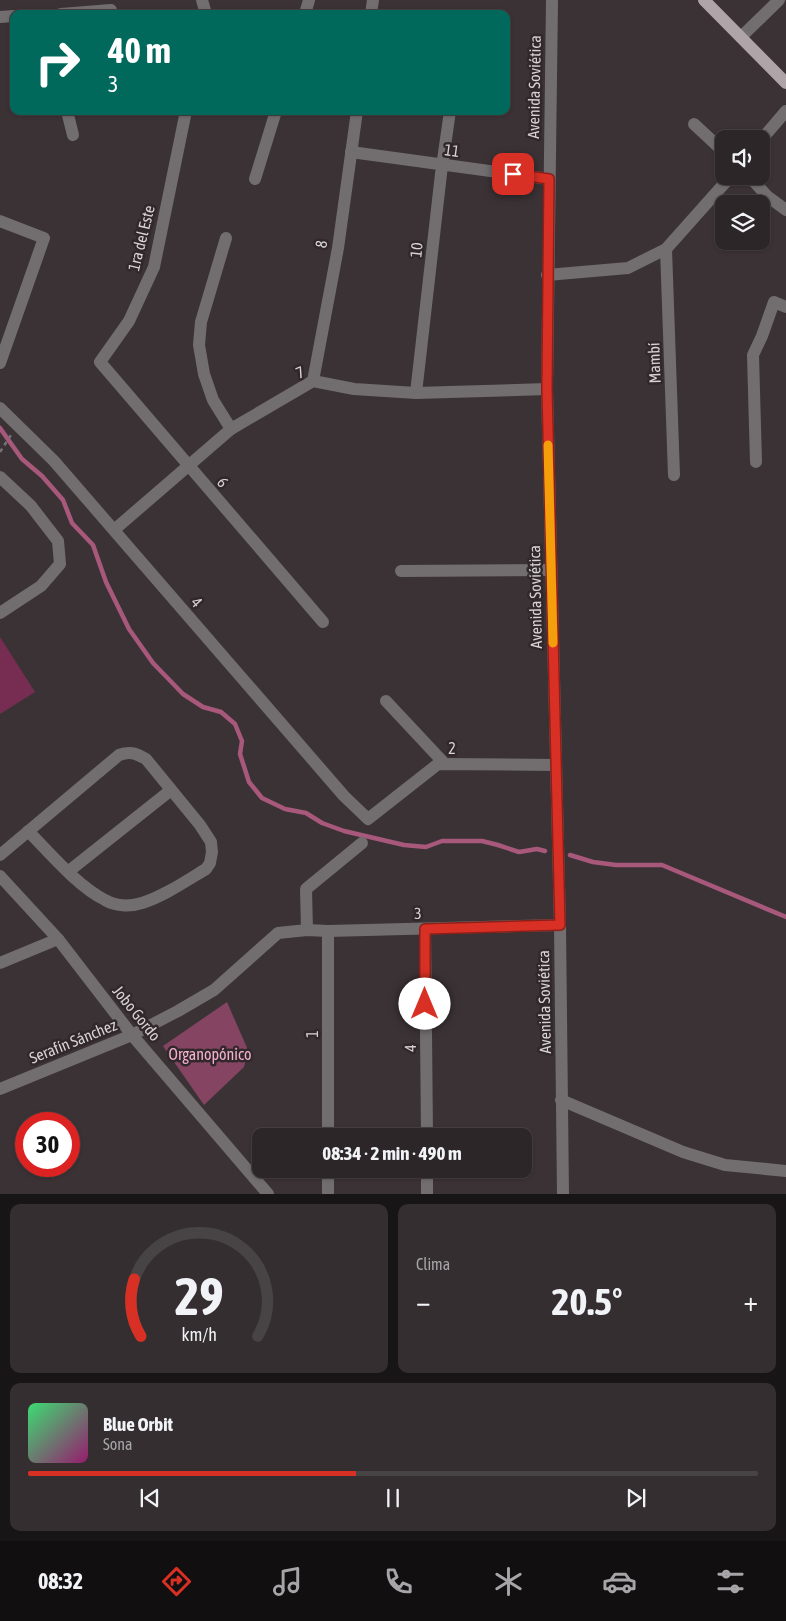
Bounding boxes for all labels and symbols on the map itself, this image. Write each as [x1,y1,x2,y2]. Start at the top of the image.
street label: Avenida Soviética [524,35,544,139]
street label: 11 [443,140,461,160]
pin [492,153,534,195]
street label: 1ra del Este [124,203,158,273]
street label: 8 [312,239,330,249]
street label: 10 [406,242,426,258]
street label: Mambí [644,342,664,384]
street label: 7 [293,362,307,382]
street label: 6 [214,473,232,491]
street label: Avenida Soviética [525,545,545,649]
street label: 4 [188,593,206,611]
street label: 2 [448,739,456,757]
street label: 3 [414,904,422,922]
street label: Avenida Soviética [534,950,554,1054]
position arrow [398,977,450,1029]
street label: Jobo Gordo [109,982,165,1044]
street label: Serafín Sánchez [27,1015,119,1067]
street label: 1 [303,1030,321,1038]
street label: 4 [401,1044,419,1052]
park label: Organopónico [169,1045,251,1064]
speed limit sign: 30 [15,1112,80,1177]

